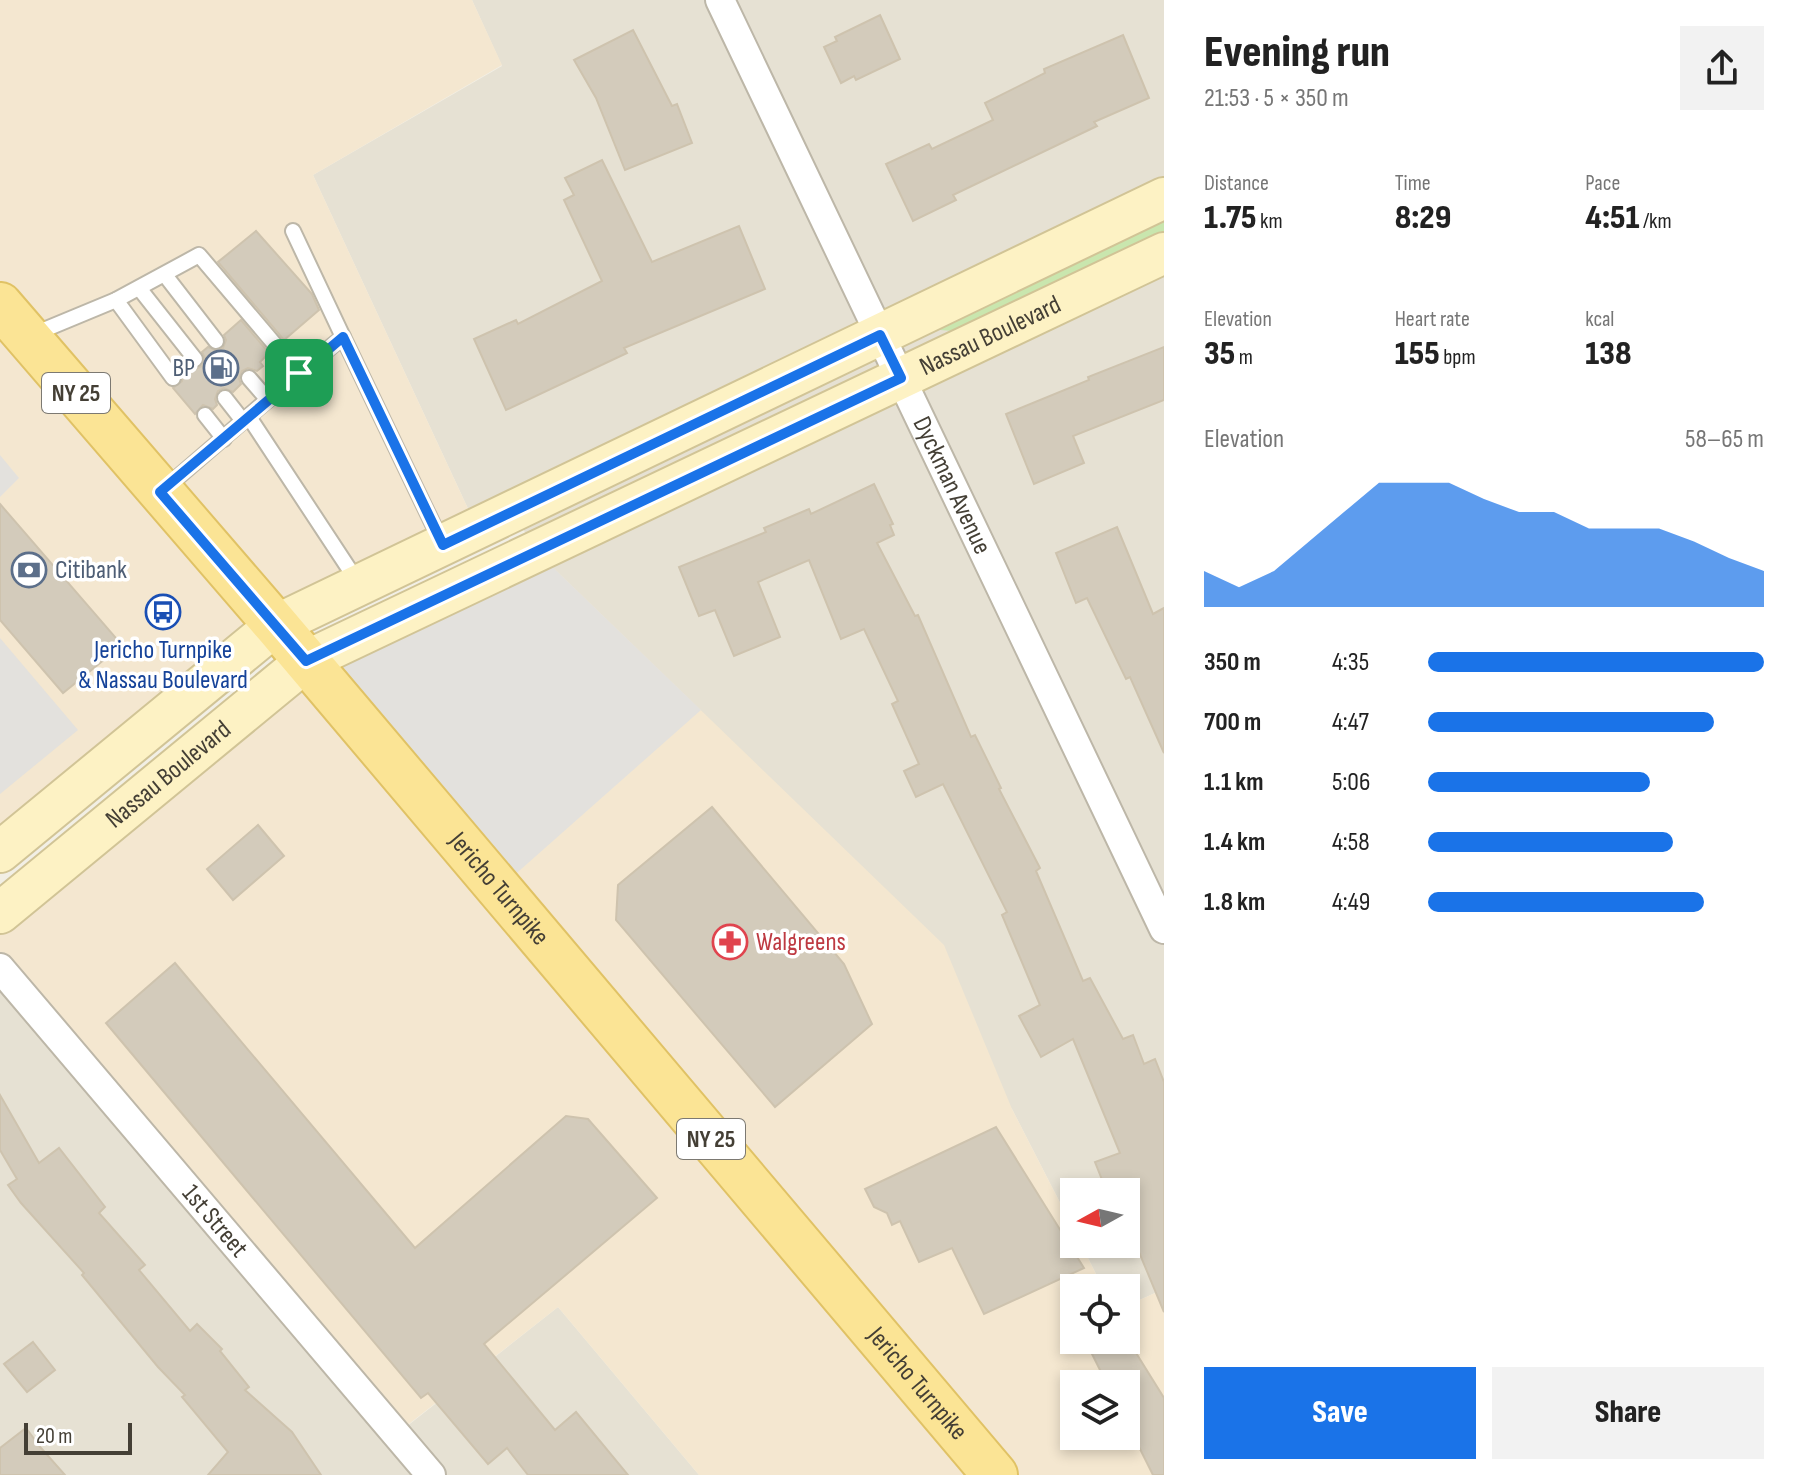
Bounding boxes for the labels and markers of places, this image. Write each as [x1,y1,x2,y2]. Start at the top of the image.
pin [265,339,333,407]
fuel station icon: BP [202,349,240,387]
place label: BP [172,353,195,384]
bank icon: Citibank [10,551,48,589]
place label: Citibank [55,555,127,586]
bus stop icon: Jericho Turnpike & Nassau Boulevard [144,593,182,631]
place label: Jericho Turnpike & Nassau Boulevard [78,635,248,696]
pharmacy icon: Walgreens [711,923,749,961]
place label: Walgreens [756,927,846,958]

